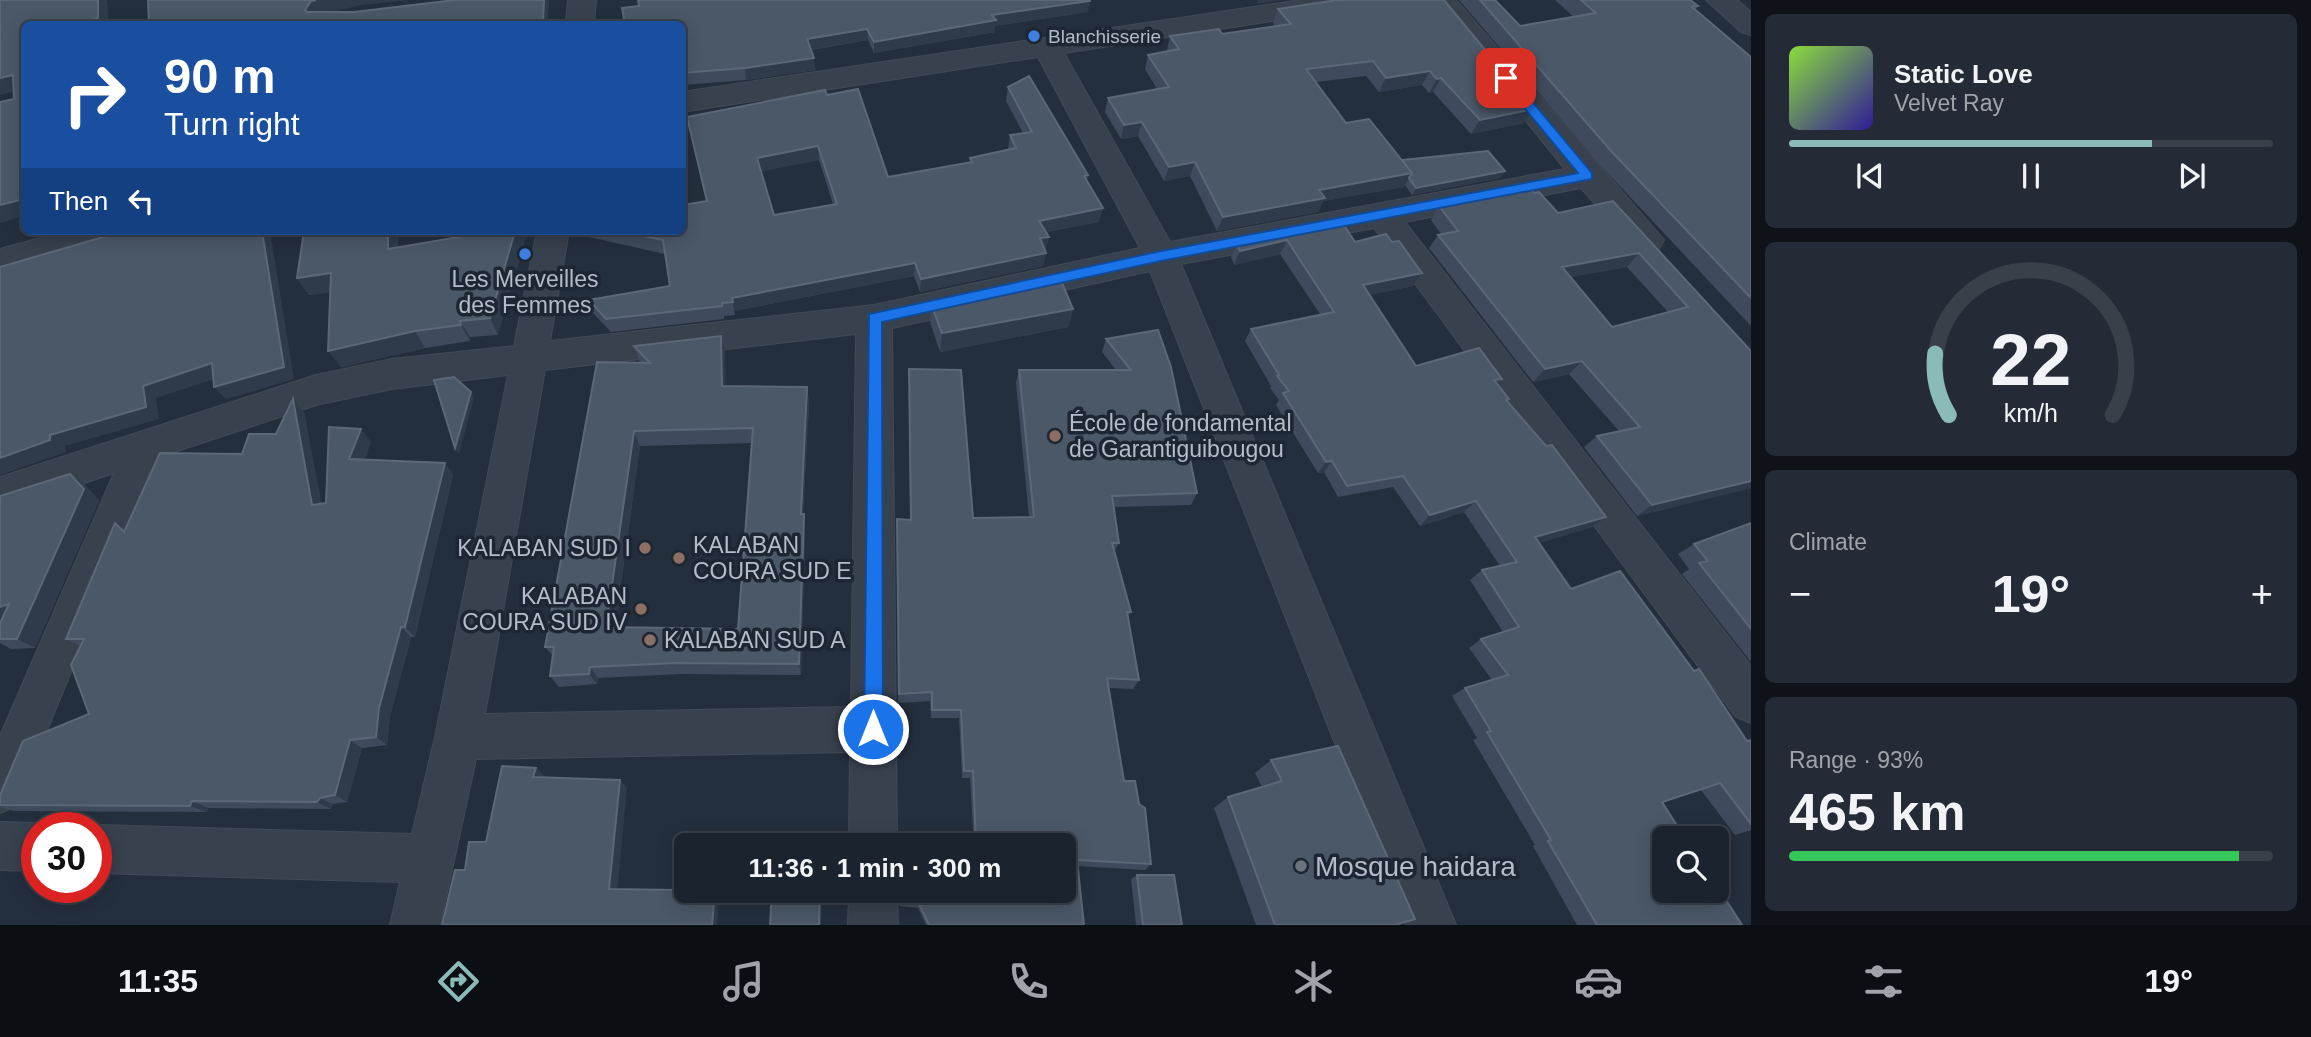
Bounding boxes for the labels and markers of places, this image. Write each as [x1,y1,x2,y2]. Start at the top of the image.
place label: Blanchisserie [1048,26,1161,47]
marker: Blanchisserie [1026,28,1042,44]
pin [1476,48,1536,108]
marker: Les Merveilles des Femmes [517,246,533,262]
place label: Les Merveilles des Femmes [452,266,599,318]
place label: École de fondamental de Garantiguibougou [1069,410,1292,462]
marker: École de fondamental de Garantiguibougou [1047,428,1063,444]
place label: KALABAN COURA SUD E [693,532,851,584]
place label: KALABAN SUD I [457,535,631,561]
marker: KALABAN SUD I [637,540,653,556]
marker: KALABAN COURA SUD E [671,550,687,566]
place label: KALABAN COURA SUD IV [462,583,628,635]
marker: KALABAN COURA SUD IV [633,601,649,617]
place label: KALABAN SUD A [664,627,846,653]
marker: KALABAN SUD A [642,632,658,648]
place label: Mosque haidara [1315,851,1516,882]
marker: Mosque haidara [1293,858,1309,874]

